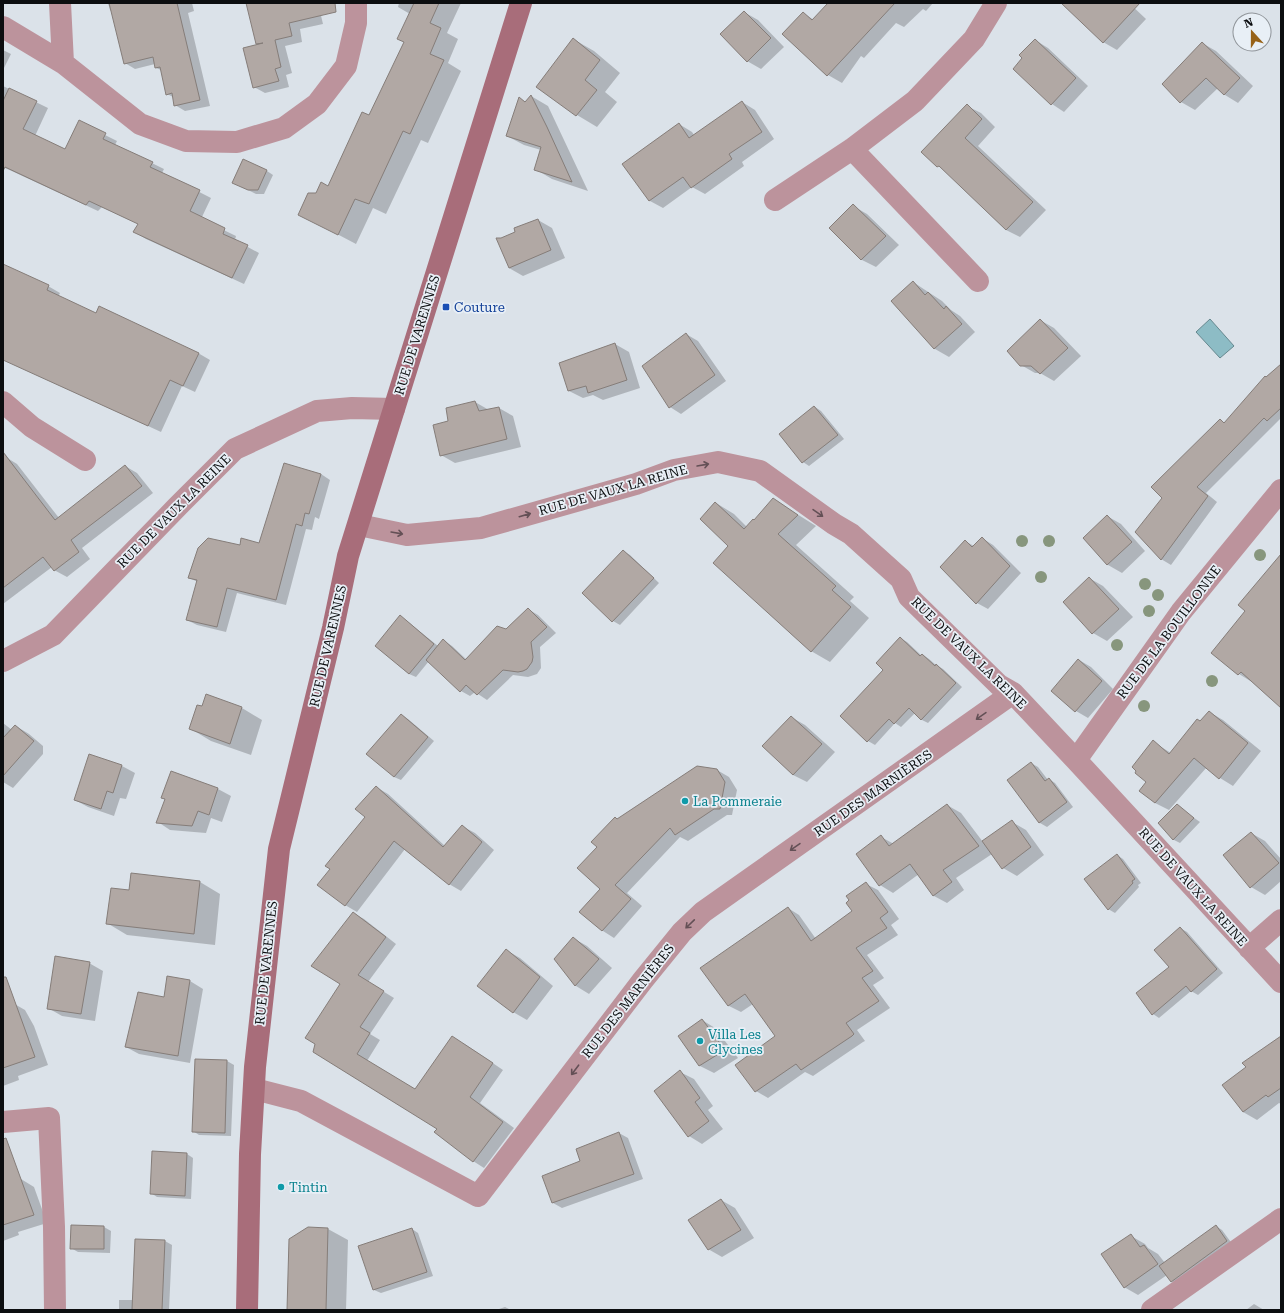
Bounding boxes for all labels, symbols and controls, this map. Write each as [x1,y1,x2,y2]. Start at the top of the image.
north arrow [1232,12,1272,52]
text: N [1242,15,1255,31]
street label: RUE DE VARENNES [392,273,442,397]
place label: Couture [454,300,505,315]
marker: Couture [441,302,451,312]
street label: RUE DE VAUX LA REINE [114,451,234,571]
one-way arrow [696,460,709,468]
street label: RUE DE VAUX LA REINE [537,462,689,518]
one-way arrow [813,509,824,517]
one-way arrow [518,511,531,519]
one-way arrow [390,530,403,538]
street label: RUE DE LA BOUILLONNE [1114,562,1224,702]
street label: RUE DE VARENNES [307,584,349,708]
street label: RUE DE VAUX LA REINE [908,594,1030,712]
one-way arrow [976,712,987,720]
street label: RUE DES MARNIÈRES [811,746,935,839]
place label: La Pommeraie [693,794,782,809]
marker: La Pommeraie [680,796,690,806]
street label: RUE DE VAUX LA REINE [1136,825,1250,949]
one-way arrow [790,843,801,851]
street label: RUE DE VARENNES [252,900,280,1026]
one-way arrow [685,920,696,929]
street label: RUE DES MARNIÈRES [578,940,677,1061]
place label: Villa Les Glycines [708,1027,763,1057]
marker: Villa Les Glycines [695,1036,705,1046]
one-way arrow [571,1064,579,1075]
place label: Tintin [289,1180,328,1195]
marker: Tintin [276,1182,286,1192]

